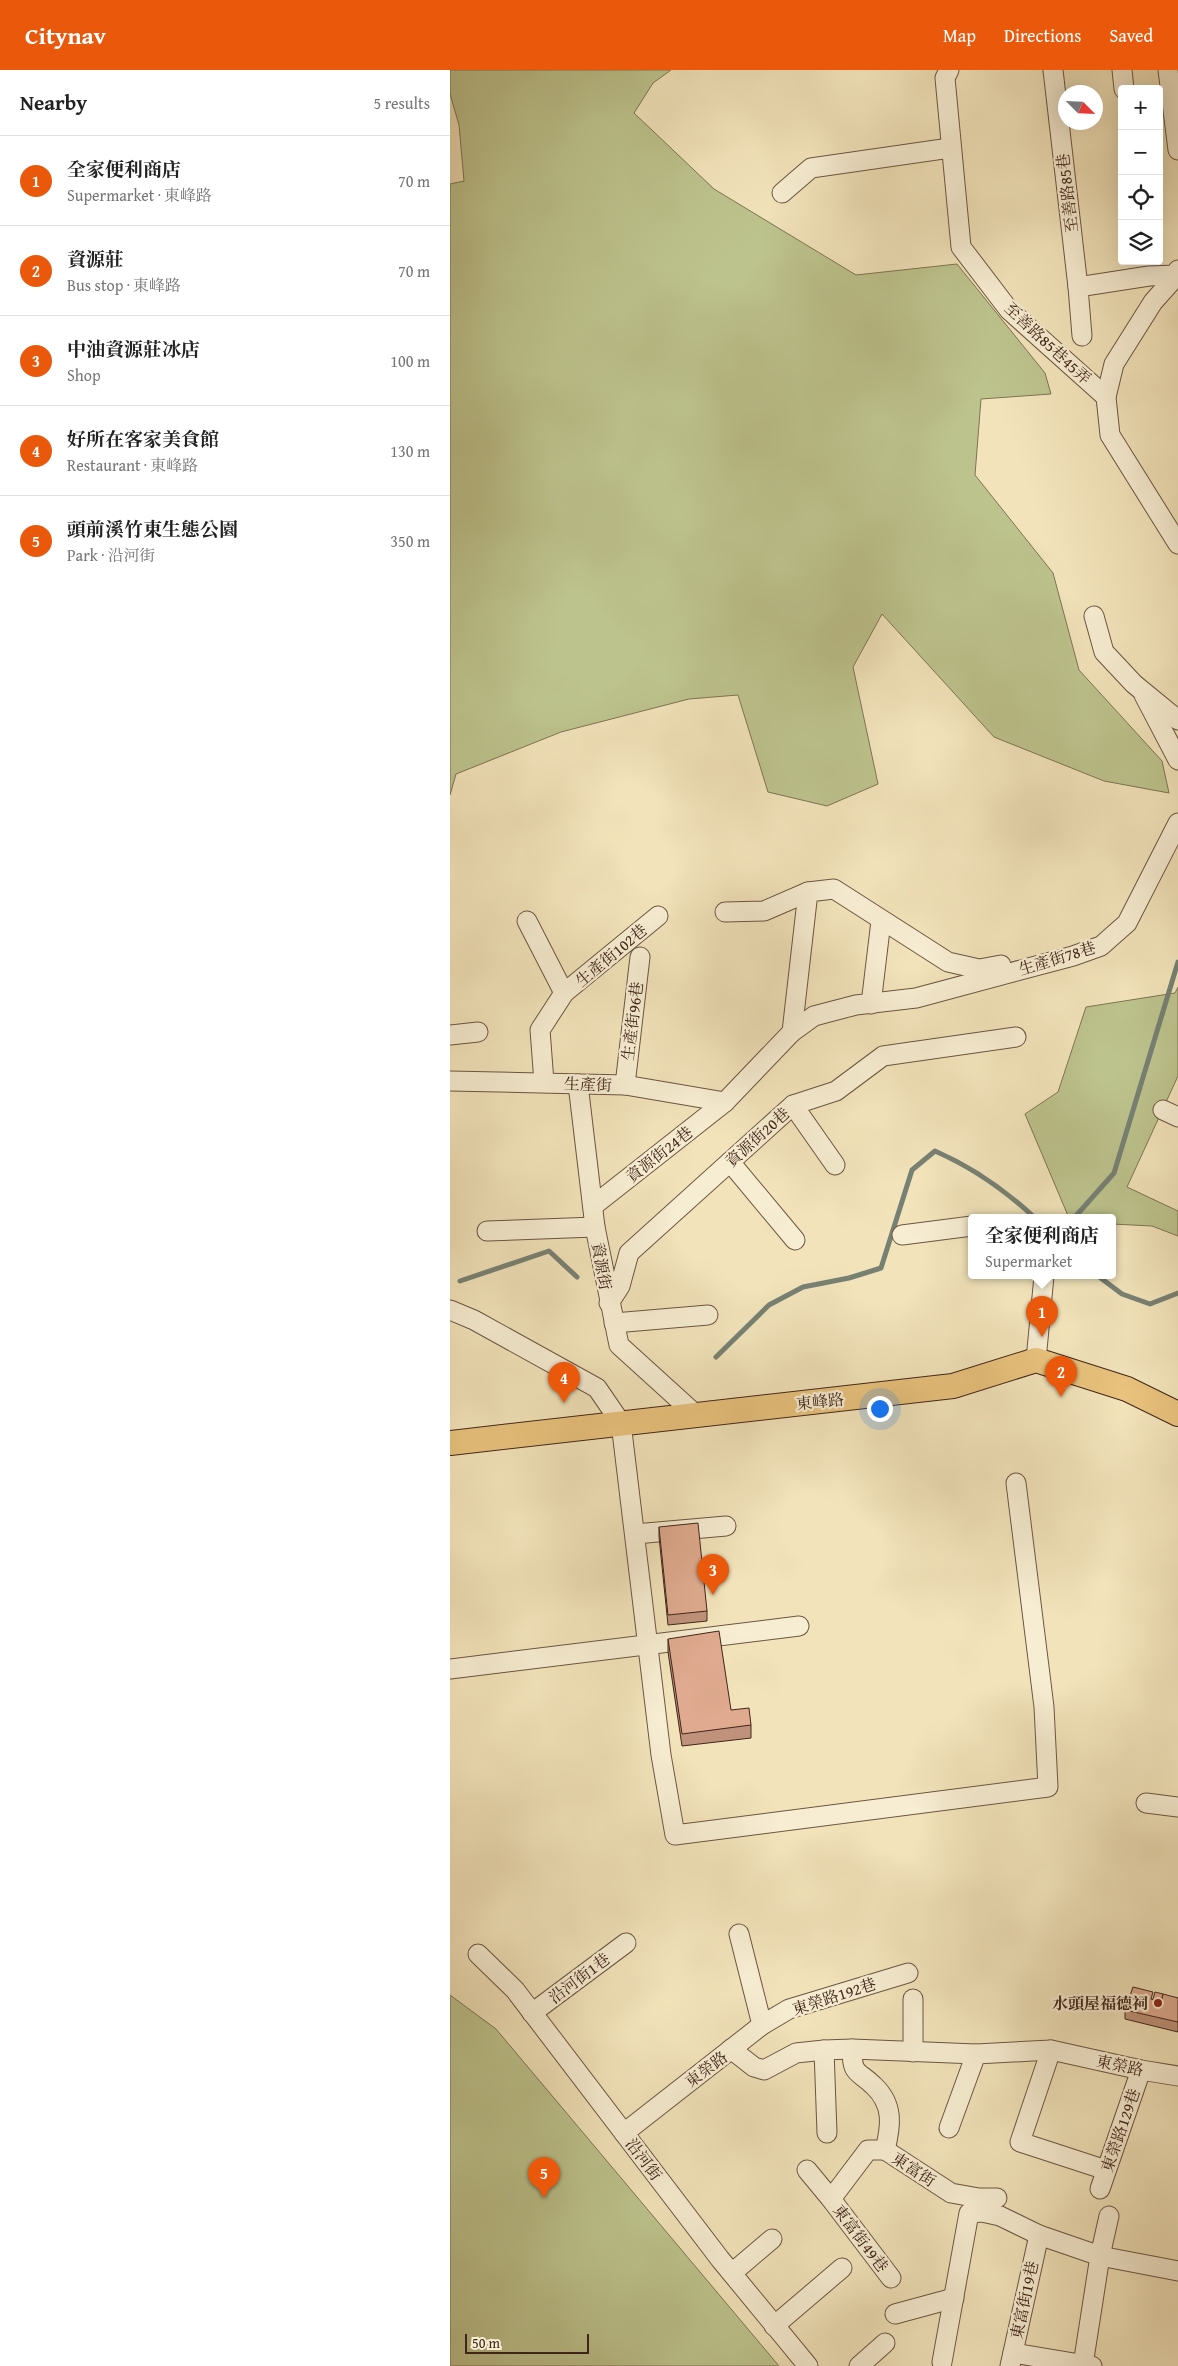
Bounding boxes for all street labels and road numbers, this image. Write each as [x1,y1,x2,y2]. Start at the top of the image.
street label: 至善路85巷 [1050,152,1084,234]
street label: 至善路85巷45弄 [999,296,1097,390]
street label: 生產街102巷 [570,918,652,992]
street label: 生產街78巷 [1016,935,1098,981]
street label: 生產街96巷 [615,980,649,1062]
street label: 生產街 [564,1071,612,1097]
street label: 資源街20巷 [719,1102,795,1172]
street label: 資源街24巷 [620,1120,698,1188]
street label: 資源街 [586,1240,618,1292]
street label: 東峰路 [795,1387,845,1415]
street label: 沿河街1巷 [543,1947,615,2009]
street label: 東榮路192巷 [789,1971,879,2021]
street label: 東榮路 [680,2045,732,2093]
street label: 東榮路 [1094,2048,1146,2082]
street label: 東榮路129巷 [1094,2085,1146,2175]
street label: 沿河街 [620,2133,668,2185]
street label: 東富街 [887,2146,941,2192]
street label: 東富街49巷 [828,2199,894,2277]
street label: 東富街19巷 [1004,2259,1044,2341]

